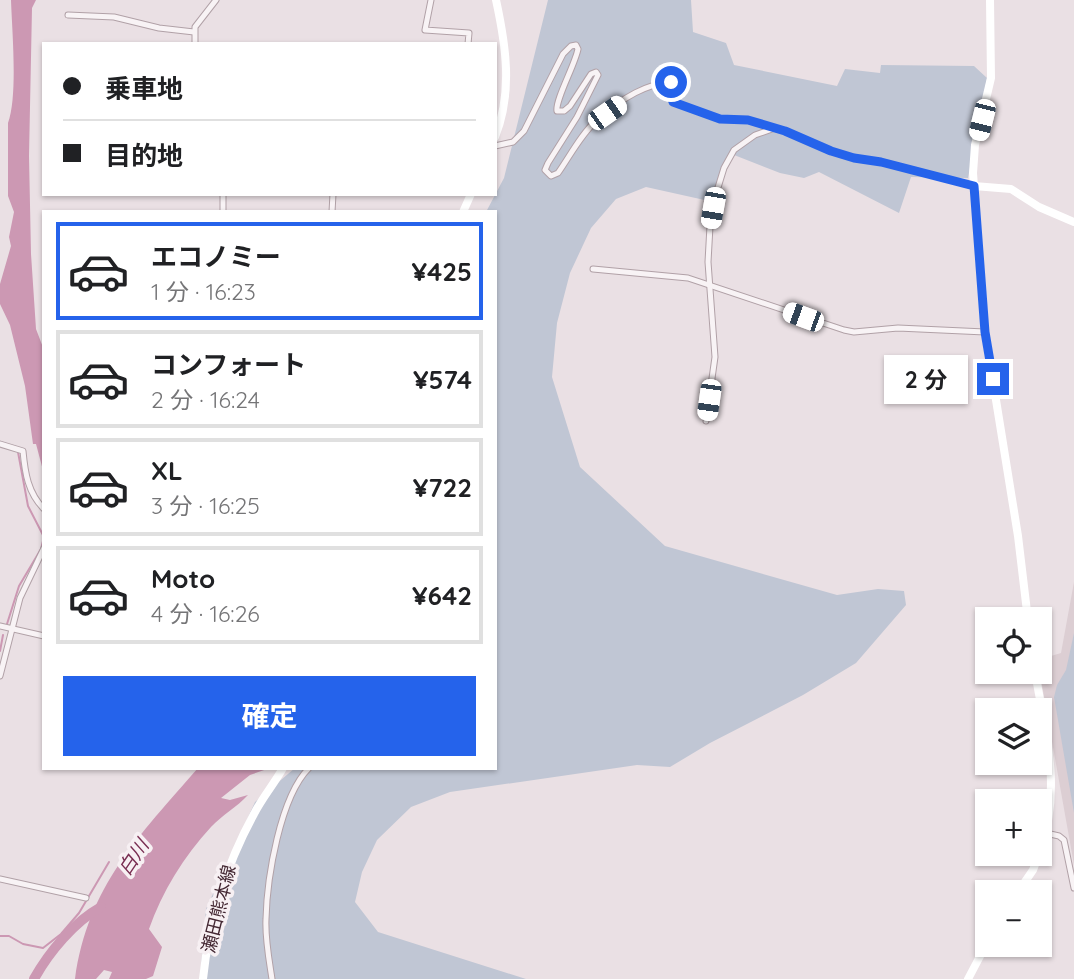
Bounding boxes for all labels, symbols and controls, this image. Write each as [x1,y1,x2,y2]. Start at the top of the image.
route start [655,66,687,98]
text: 乗車地 [105,72,183,105]
car [584,92,631,134]
car [967,97,998,143]
text: 目的地 [105,139,183,172]
car [700,185,727,231]
icon: car [67,240,130,303]
text: エコノミー [151,240,281,273]
text: ¥425 [411,255,472,288]
text: 1 分 · 16:23 [151,277,256,306]
car [780,300,827,334]
icon: car [67,348,130,411]
text: コンフォート [151,348,306,381]
callout: 2 分 [884,354,968,404]
text: ¥574 [413,363,472,396]
route end [977,363,1009,395]
text: 2 分 [905,365,947,394]
car [696,378,723,422]
text: 2 分 · 16:24 [151,385,260,414]
text: XL [151,454,183,487]
icon: car [67,456,130,519]
text: ¥722 [413,471,472,504]
text: 3 分 · 16:25 [151,491,260,520]
text: Moto [151,562,215,595]
icon: car [67,564,130,627]
text: ¥642 [412,579,472,612]
text: 4 分 · 16:26 [151,599,260,628]
map controls [975,607,1052,957]
button: locate [975,607,1052,684]
button: 確定 [63,676,476,756]
button: layers [975,698,1052,775]
button: + [975,789,1052,866]
water label: 白川 [112,833,155,879]
street label: 瀬田熊本線 [196,862,241,955]
button: − [975,880,1052,957]

